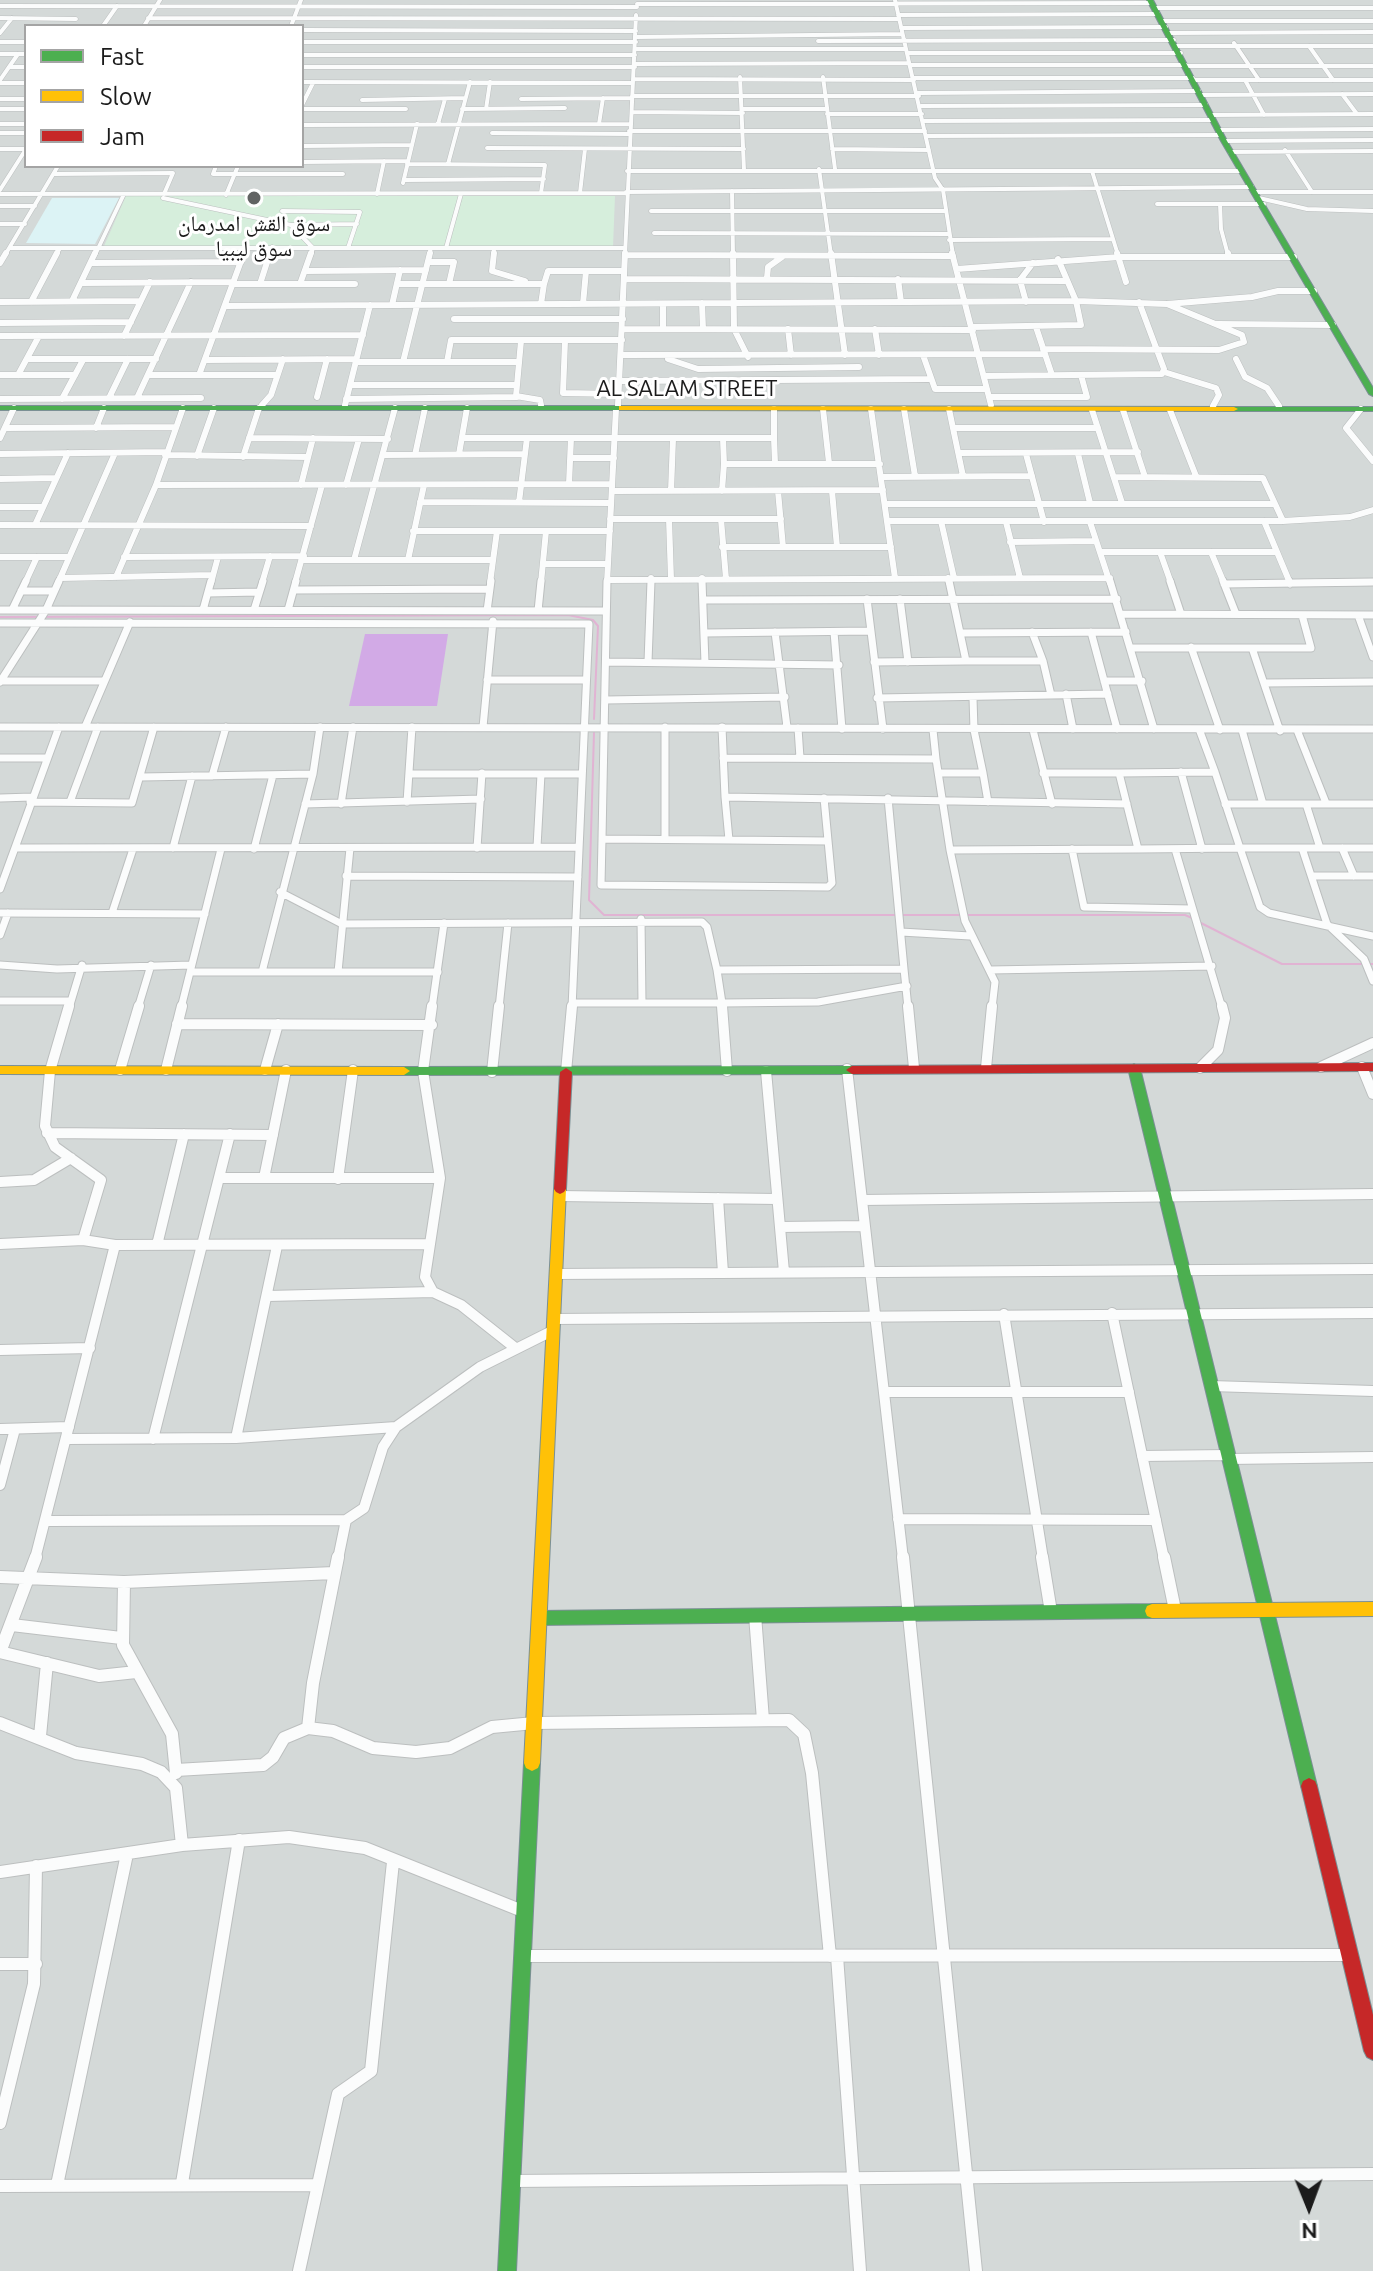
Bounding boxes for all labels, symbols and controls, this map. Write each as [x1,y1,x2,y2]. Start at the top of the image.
legend [24,24,304,168]
text: Fast [100,43,144,70]
text: Slow [100,83,152,110]
text: Jam [100,123,145,150]
marker: سوق القش امدرمان سوق ليبيا [245,189,263,207]
place label: سوق القش امدرمان سوق ليبيا [178,211,330,262]
street label: AL SALAM STREET [597,376,777,402]
north arrow [1269,2167,1349,2247]
text: N [1301,2219,1318,2244]

